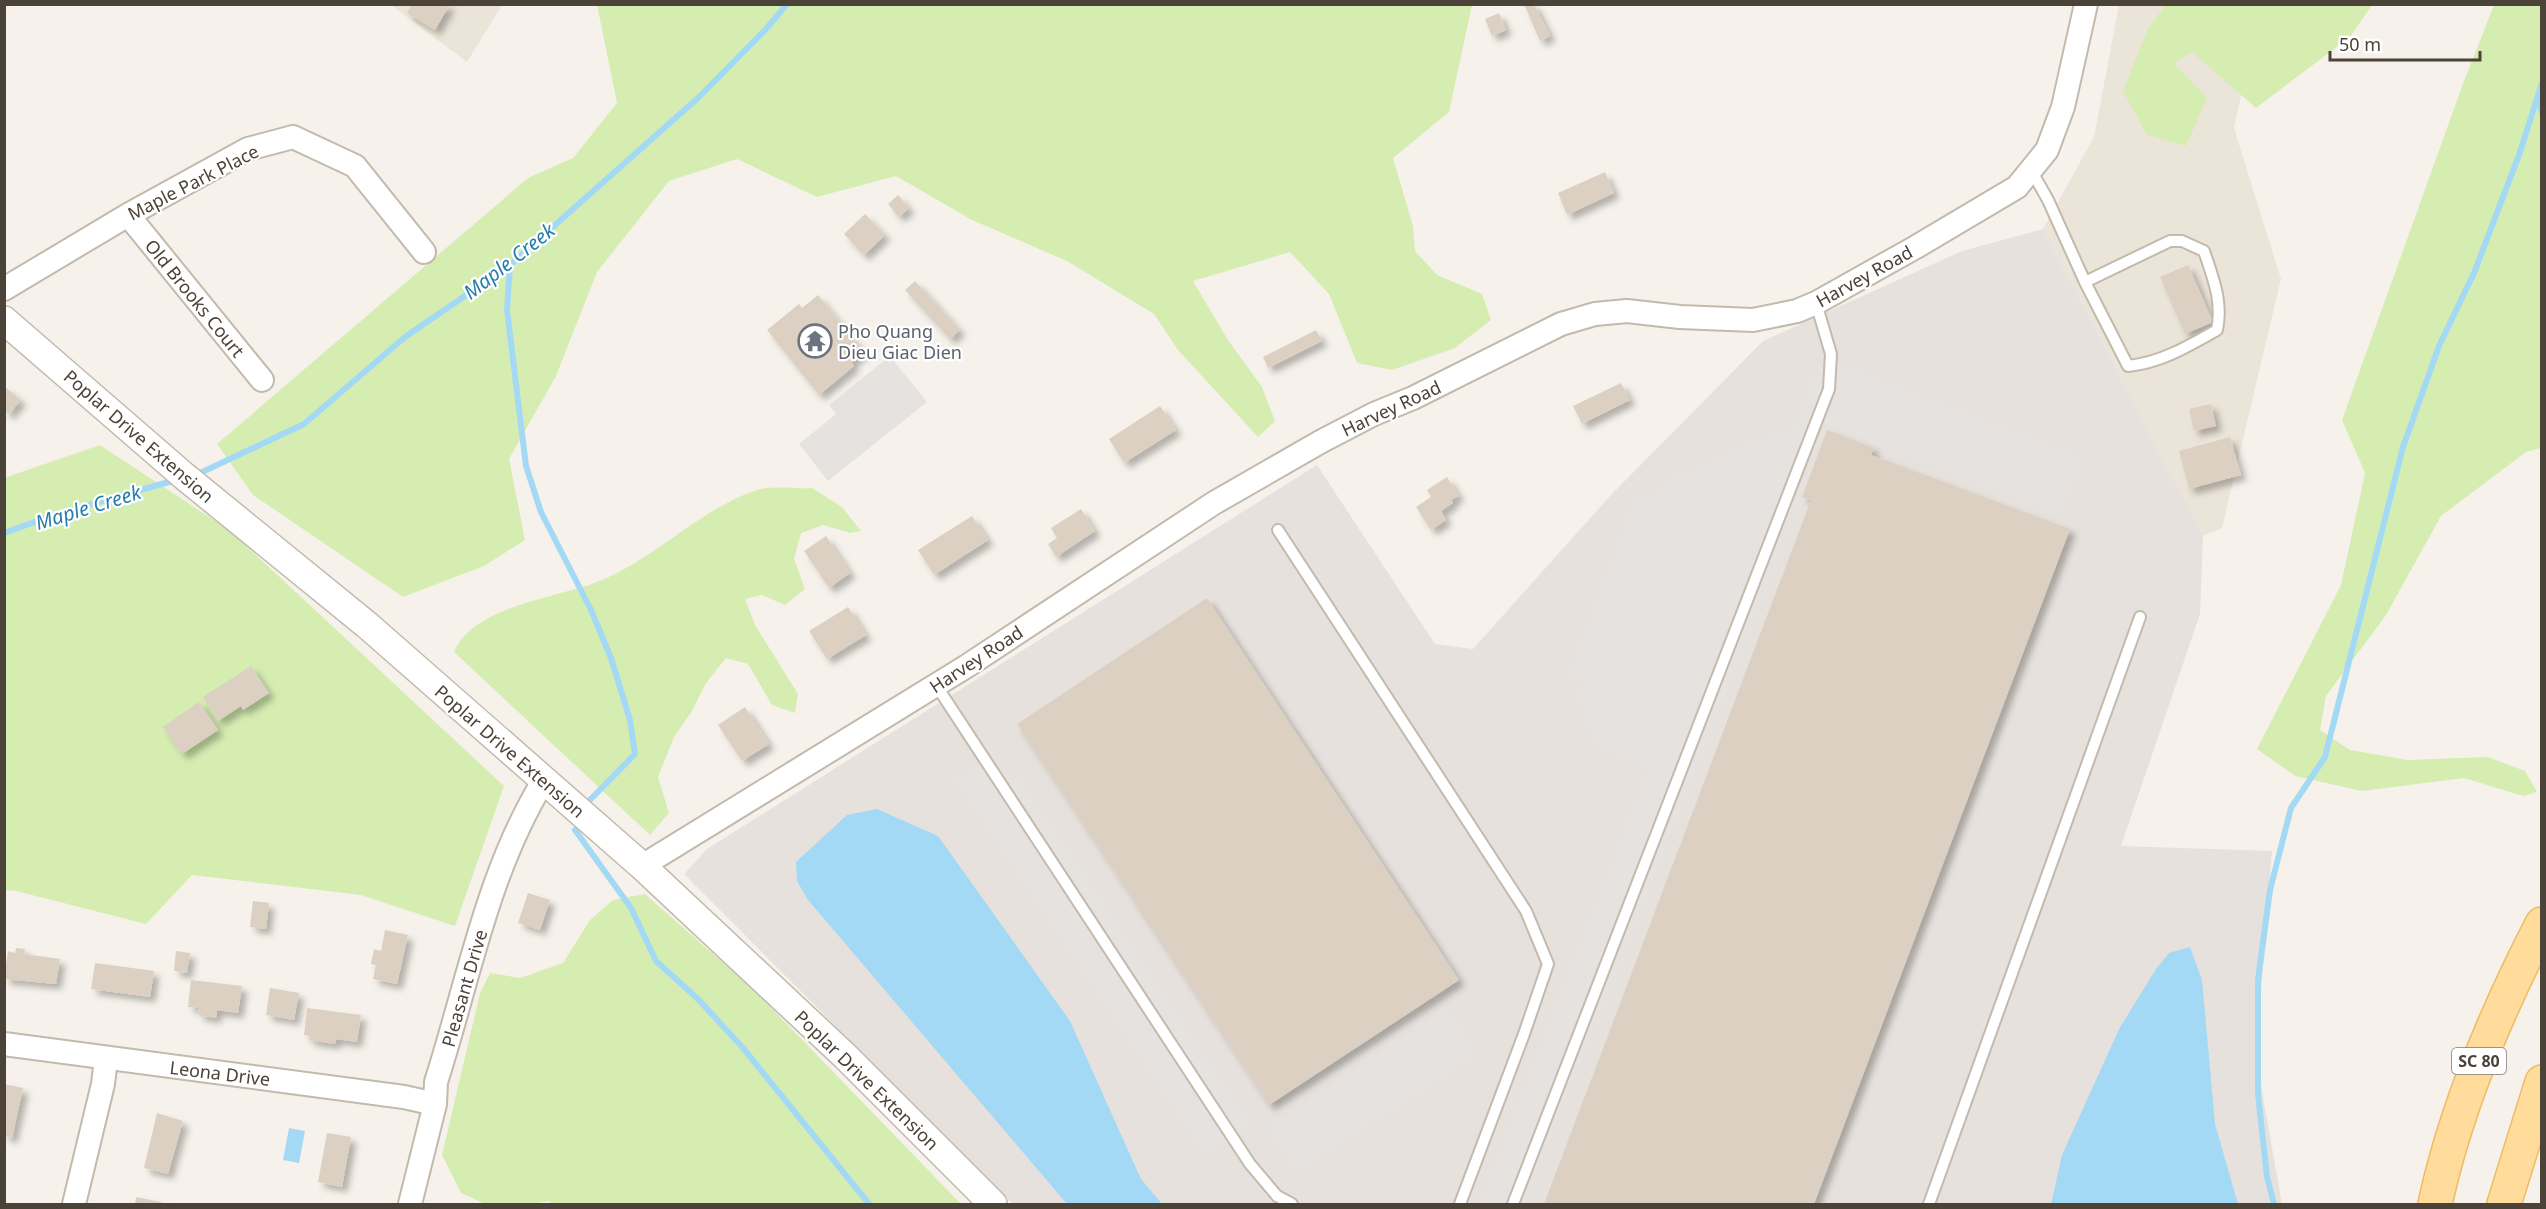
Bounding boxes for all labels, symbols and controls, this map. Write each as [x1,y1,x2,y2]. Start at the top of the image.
scale bar [2330,24,2480,62]
text: 50 m [2339,32,2381,56]
street label: Maple Park Place [123,139,263,225]
water label: Maple Creek [458,216,561,305]
street label: Old Brooks Court [140,234,250,362]
street label: Harvey Road [1811,240,1917,312]
place label: Pho Quang Dieu Giac Dien [838,319,962,364]
temple icon: Pho Quang Dieu Giac Dien [797,323,833,359]
street label: Poplar Drive Extension [59,364,219,508]
street label: Harvey Road [1337,375,1445,441]
water label: Maple Creek [32,478,145,536]
street label: Harvey Road [925,620,1027,698]
street label: Poplar Drive Extension [430,679,590,823]
street label: Pleasant Drive [436,926,492,1050]
street label: Poplar Drive Extension [790,1005,944,1155]
road number: SC 80 [2452,1048,2506,1074]
street label: Leona Drive [168,1055,272,1091]

